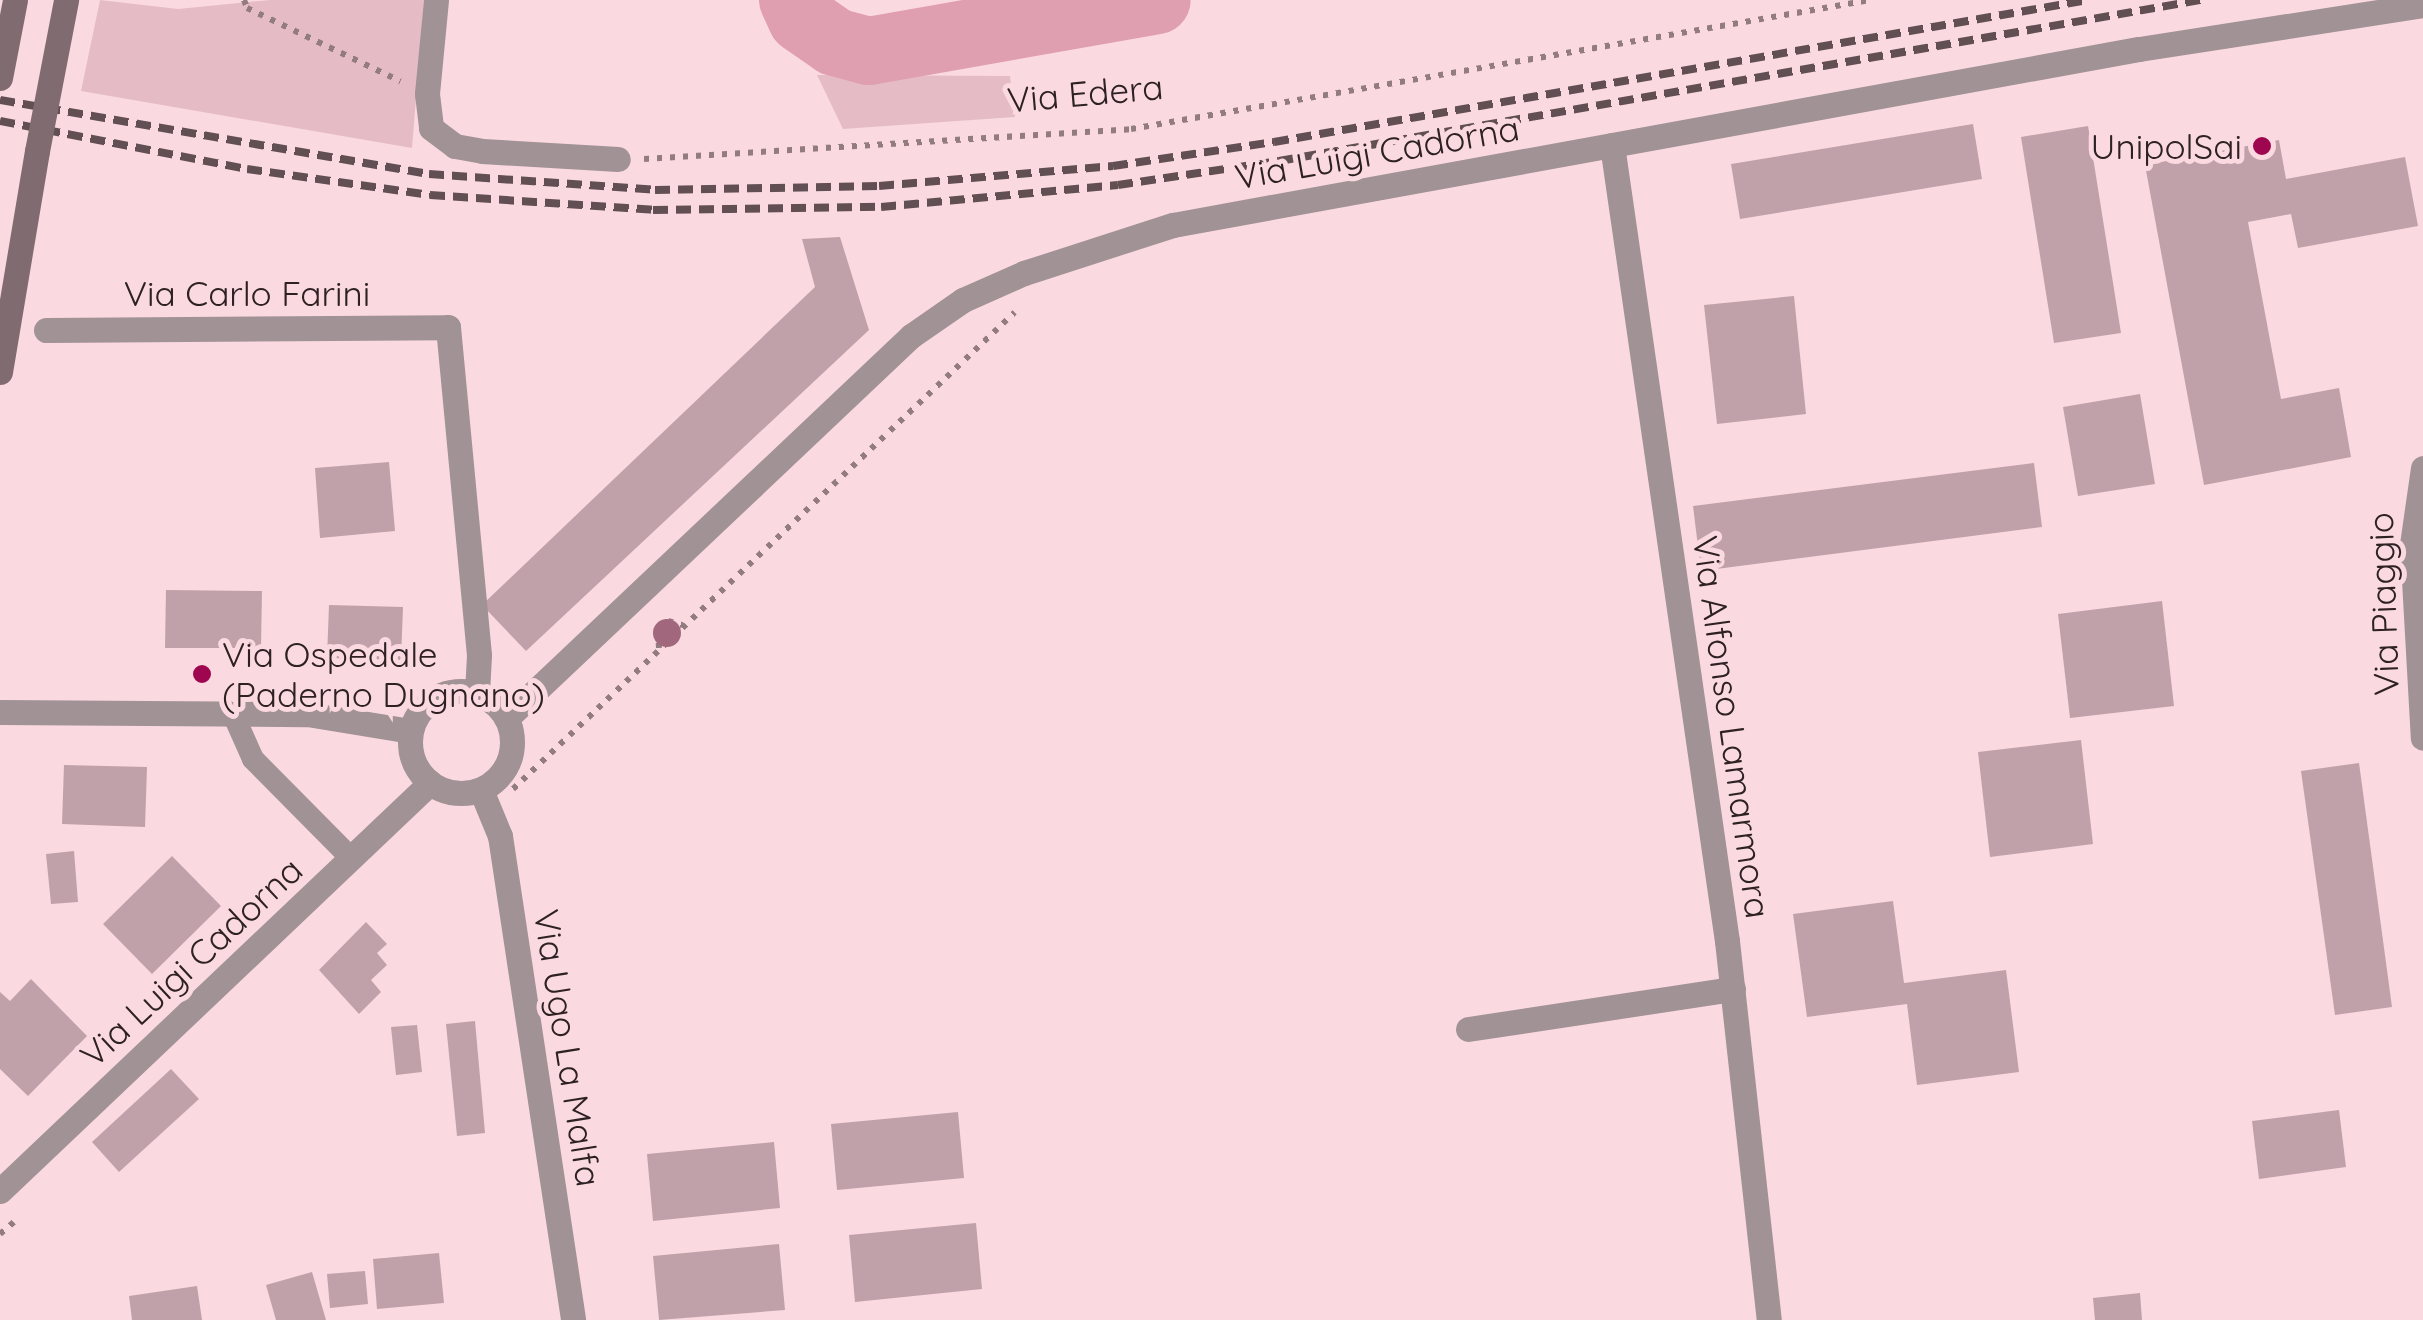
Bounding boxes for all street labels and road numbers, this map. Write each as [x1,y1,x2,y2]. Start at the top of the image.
street label: Via Edera [1005,65,1165,121]
street label: Via Luigi Cadorna [1232,106,1522,198]
street label: Via Carlo Farini [124,272,370,314]
street label: Via Piaggio [2359,512,2407,696]
street label: Via Alfonso Lamarmora [1684,533,1780,921]
street label: Via Luigi Cadorna [71,849,311,1075]
street label: Via Ugo La Malfa [525,907,611,1189]

